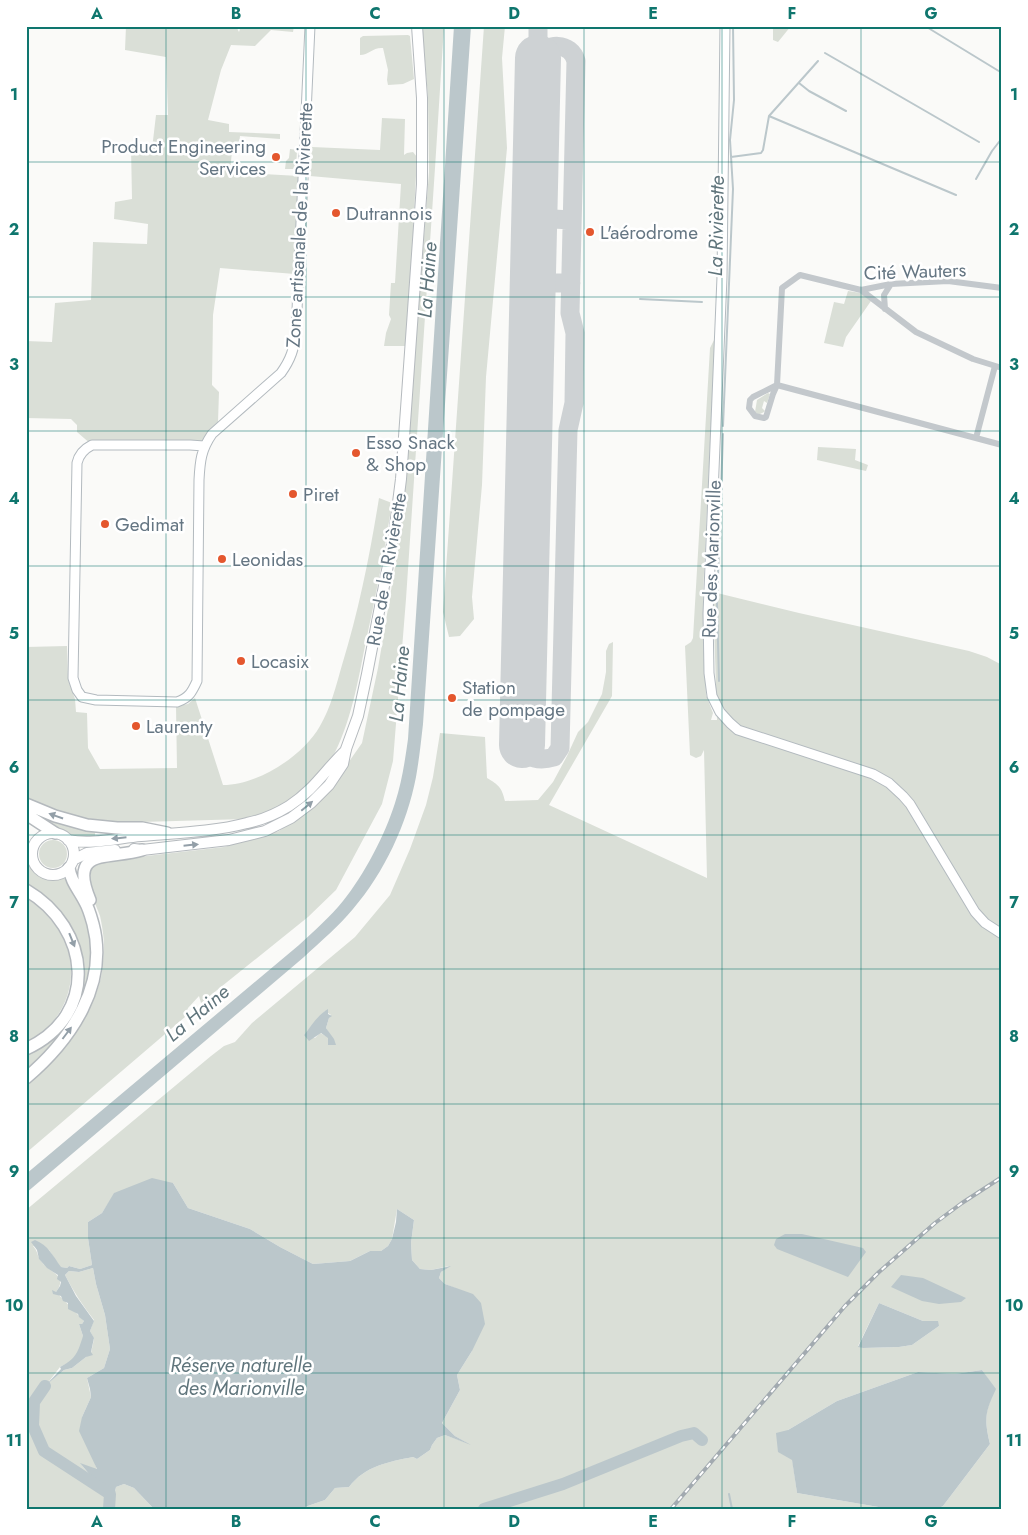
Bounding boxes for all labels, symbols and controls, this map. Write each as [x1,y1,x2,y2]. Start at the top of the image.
text: A [90,2,103,25]
text: B [231,2,241,25]
text: C [369,2,381,25]
text: D [508,2,520,25]
text: E [648,2,658,25]
text: F [788,2,796,25]
text: G [924,2,938,25]
text: 1 [10,83,18,106]
text: 1 [1010,83,1018,106]
street label: Zone artisanale de la Rivierette [280,101,319,348]
place label: Product Engineering Services [101,133,266,182]
marker: Product Engineering Services [270,151,282,163]
water label: La Rivièrette [701,175,732,277]
place label: Dutrannois [346,200,432,227]
marker: Dutrannois [330,207,342,219]
text: 2 [9,218,19,241]
text: 2 [1009,218,1019,241]
place label: L'aérodrome [600,219,698,246]
marker: L'aérodrome [584,226,596,238]
water label: La Haine [410,241,445,319]
street label: Cité Wauters [863,256,967,287]
text: 3 [9,353,19,376]
text: 3 [1009,353,1019,376]
place label: Esso Snack & Shop [366,429,455,478]
marker: Esso Snack & Shop [350,447,362,459]
street label: Rue des Marionville [695,479,728,639]
place label: Piret [303,481,339,508]
text: 4 [8,487,20,510]
text: 4 [1008,487,1020,510]
marker: Piret [287,488,299,500]
street label: Rue de la Rivièrette [360,490,413,648]
place label: Gedimat [115,511,184,538]
marker: Gedimat [99,518,111,530]
place label: Leonidas [232,546,304,573]
marker: Leonidas [216,553,228,565]
text: 5 [9,622,19,645]
text: 5 [1009,622,1019,645]
water label: La Haine [382,645,417,723]
place label: Locasix [251,648,309,675]
marker: Locasix [235,655,247,667]
place label: Station de pompage [462,674,565,723]
marker: Station de pompage [446,692,458,704]
place label: Laurenty [146,713,213,740]
marker: Laurenty [130,720,142,732]
text: 6 [9,756,19,779]
text: 6 [1009,756,1019,779]
one-way arrow [300,801,313,812]
one-way arrow [48,812,63,820]
one-way arrow [111,834,127,842]
one-way arrow [183,840,199,848]
text: 7 [9,891,19,914]
text: 7 [1009,891,1019,914]
one-way arrow [68,933,76,947]
water label: La Haine [159,978,236,1049]
text: 8 [9,1025,19,1048]
text: 8 [1009,1025,1019,1048]
one-way arrow [62,1026,72,1040]
text: 9 [9,1160,19,1183]
text: 9 [1009,1160,1019,1183]
text: 10 [5,1294,23,1317]
text: 10 [1005,1294,1023,1317]
water label: Réserve naturelle des Marionville [170,1351,312,1403]
text: 11 [6,1429,22,1452]
text: 11 [1006,1429,1022,1452]
text: A [90,1510,103,1533]
text: B [231,1510,241,1533]
text: C [369,1510,381,1533]
text: D [508,1510,520,1533]
text: E [648,1510,658,1533]
text: F [788,1510,796,1533]
text: G [924,1510,938,1533]

